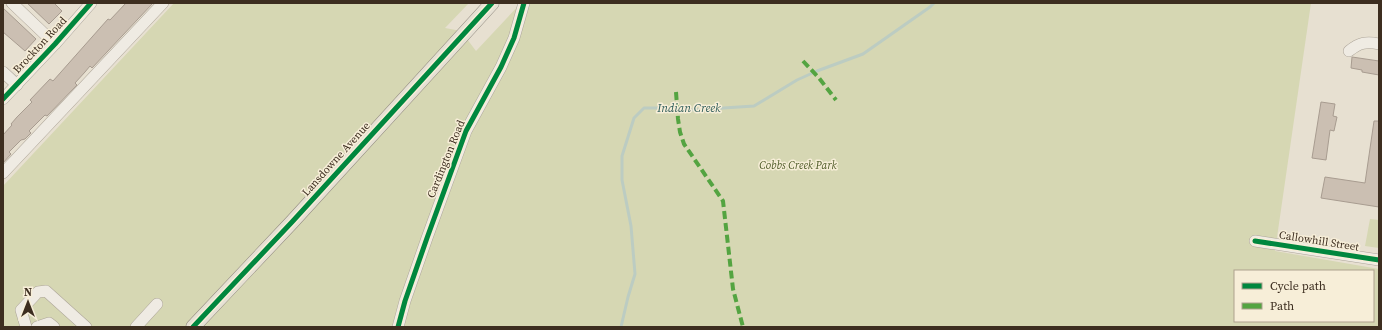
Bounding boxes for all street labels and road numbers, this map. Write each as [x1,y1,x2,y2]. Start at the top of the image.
street label: Brockton Road [10,13,71,77]
street label: Cardington Road [424,117,469,200]
street label: Lansdowne Avenue [299,118,374,199]
street label: Callowhill Street [1278,227,1360,255]

